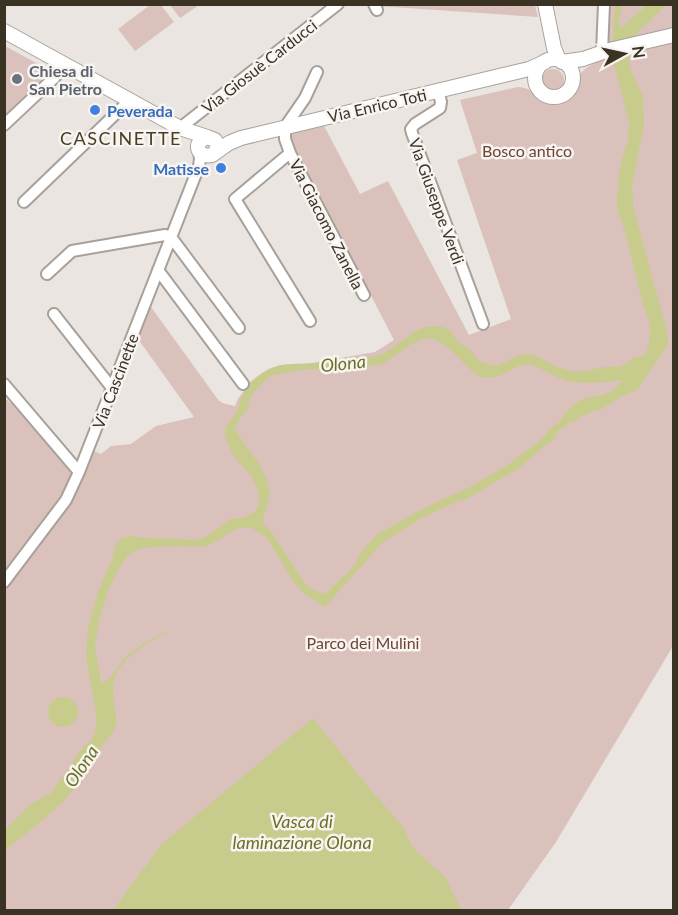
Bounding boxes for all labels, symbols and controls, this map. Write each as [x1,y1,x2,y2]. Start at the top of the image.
street label: Via Giosuè Carducci [198,15,320,117]
north arrow [594,24,654,84]
text: N [629,44,650,59]
place label: Chiesa di San Pietro [29,61,102,98]
marker: Chiesa di San Pietro [10,72,24,86]
street label: Via Enrico Toti [326,84,428,126]
place label: Peverada [107,101,173,120]
marker: Peverada [88,103,102,117]
district label: CASCINETTE [60,127,182,149]
street label: Via Giuseppe Verdi [405,135,469,267]
park label: Bosco antico [482,141,572,160]
street label: Via Giacomo Zanella [286,156,368,292]
place label: Matisse [153,159,209,178]
marker: Matisse [214,161,228,175]
street label: Via Cascinette [88,331,142,431]
water label: Olona [319,350,367,376]
park label: Parco dei Mulini [307,633,419,652]
water label: Olona [59,741,103,791]
water label: Vasca di laminazione Olona [232,810,372,853]

